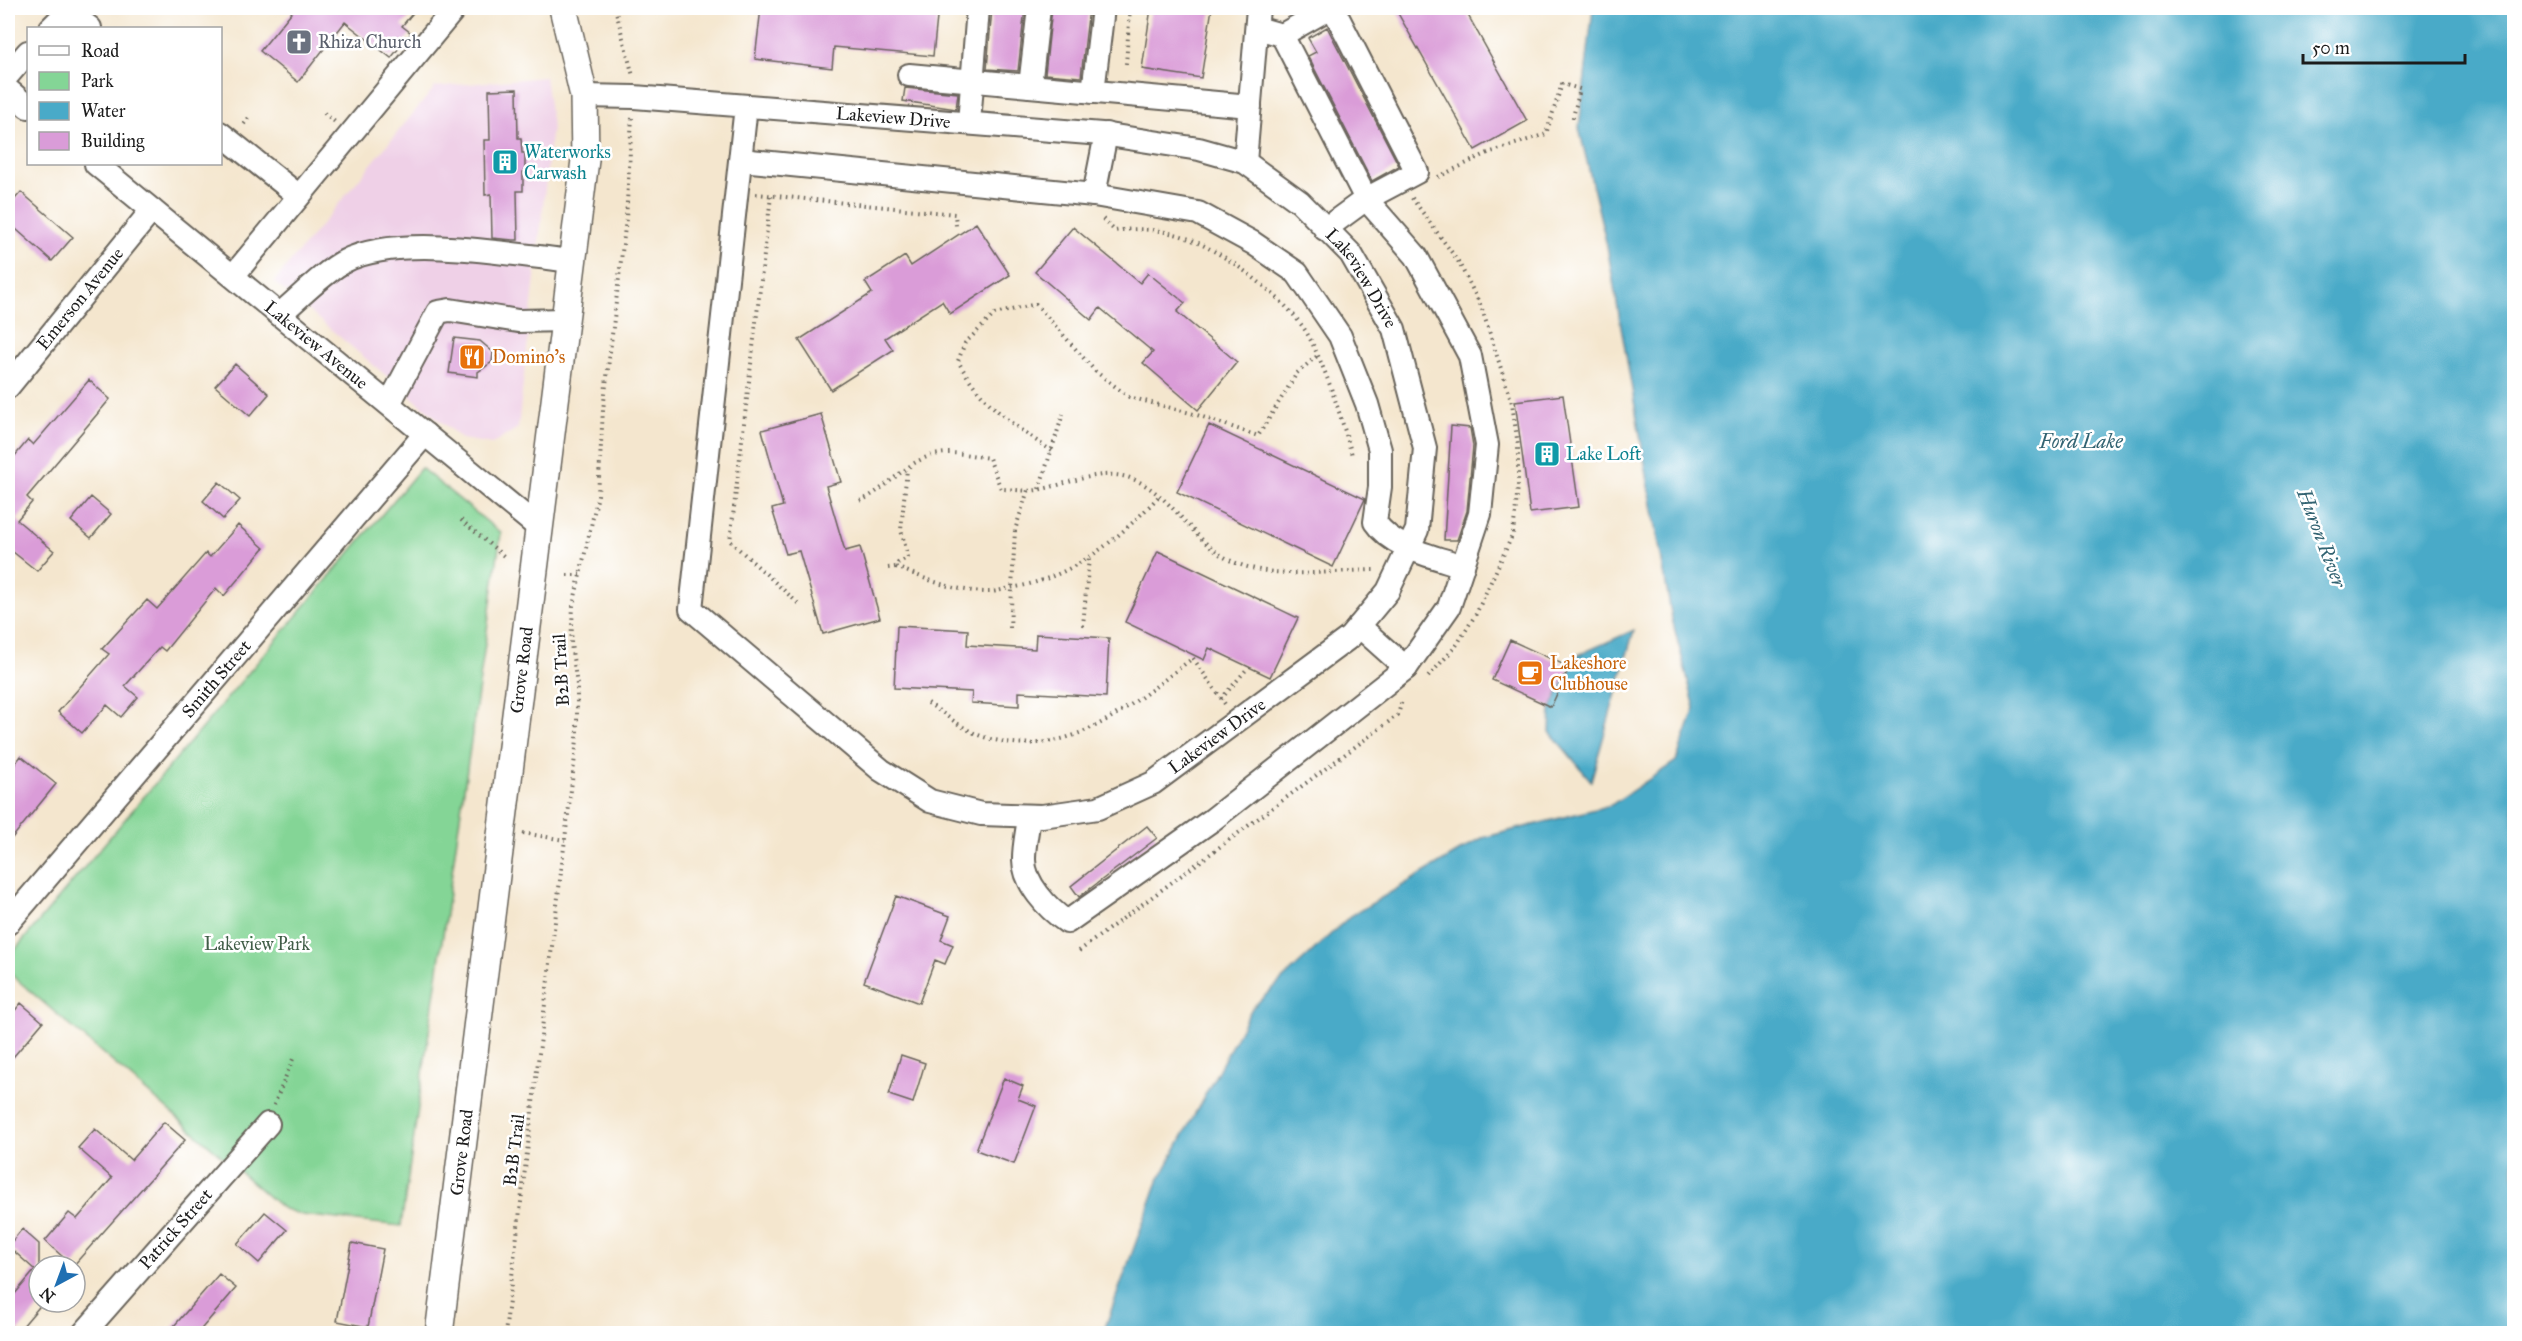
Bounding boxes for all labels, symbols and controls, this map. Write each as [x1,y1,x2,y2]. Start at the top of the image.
legend [27,27,222,165]
church icon: Rhiza Church [284,27,314,57]
scale bar [2303,27,2465,65]
place label: Rhiza Church [318,31,421,53]
text: 50 m [2312,37,2350,59]
text: Road [81,40,119,62]
text: Park [81,70,114,92]
text: Water [81,100,126,122]
street label: Lakeview Drive [835,102,951,133]
text: Building [81,130,145,153]
place label: Waterworks Carwash [524,141,611,184]
building icon: Waterworks Carwash [490,147,520,177]
street label: Lakeview Drive [1321,224,1402,332]
street label: Emerson Avenue [32,243,128,354]
street label: Lakeview Avenue [260,296,372,394]
restaurant icon: Domino's [457,342,487,372]
place label: Domino's [492,346,565,368]
water label: Ford Lake [2038,429,2123,453]
building icon: Lake Loft [1532,439,1562,469]
place label: Lake Loft [1566,443,1642,465]
water label: Huron River [2292,484,2352,592]
street label: Grove Road [505,626,538,715]
street label: B2B Trail [548,633,574,707]
street label: Smith Street [177,635,256,722]
place label: Lakeshore Clubhouse [1550,652,1628,695]
cafe icon: Lakeshore Clubhouse [1515,658,1545,688]
street label: Lakeview Drive [1164,693,1270,779]
park label: Lakeview Park [204,933,311,955]
street label: Grove Road [445,1108,478,1197]
street label: B2B Trail [499,1112,529,1187]
street label: Patrick Street [134,1184,217,1274]
north arrow [27,1254,87,1314]
text: N [36,1283,59,1307]

